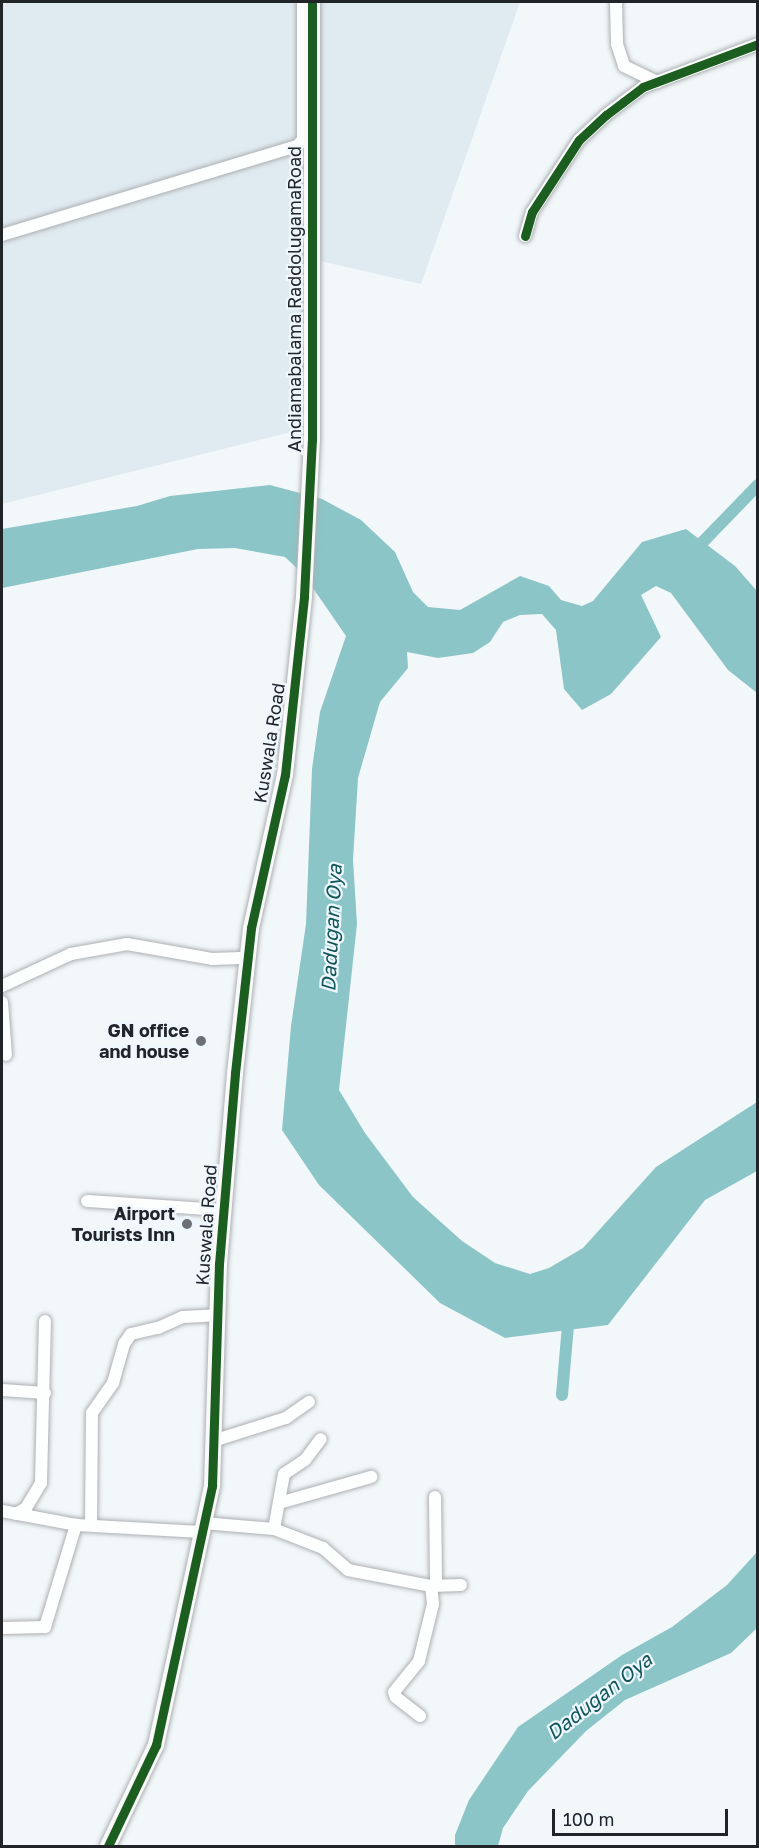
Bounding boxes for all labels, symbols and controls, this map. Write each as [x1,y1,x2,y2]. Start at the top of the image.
street label: Andiamabalama RaddolugamaRoad [283,146,305,452]
street label: Kuswala Road [249,681,289,805]
water label: Dadugan Oya [316,864,346,992]
place label: GN office and house [99,1020,189,1062]
marker: GN office and house [194,1034,208,1048]
street label: Kuswala Road [191,1164,221,1286]
place label: Airport Tourists Inn [72,1203,175,1246]
marker: Airport Tourists Inn [180,1217,194,1231]
water label: Dadugan Oya [541,1647,657,1745]
scale bar [555,1797,730,1835]
text: 100 m [563,1808,614,1830]

